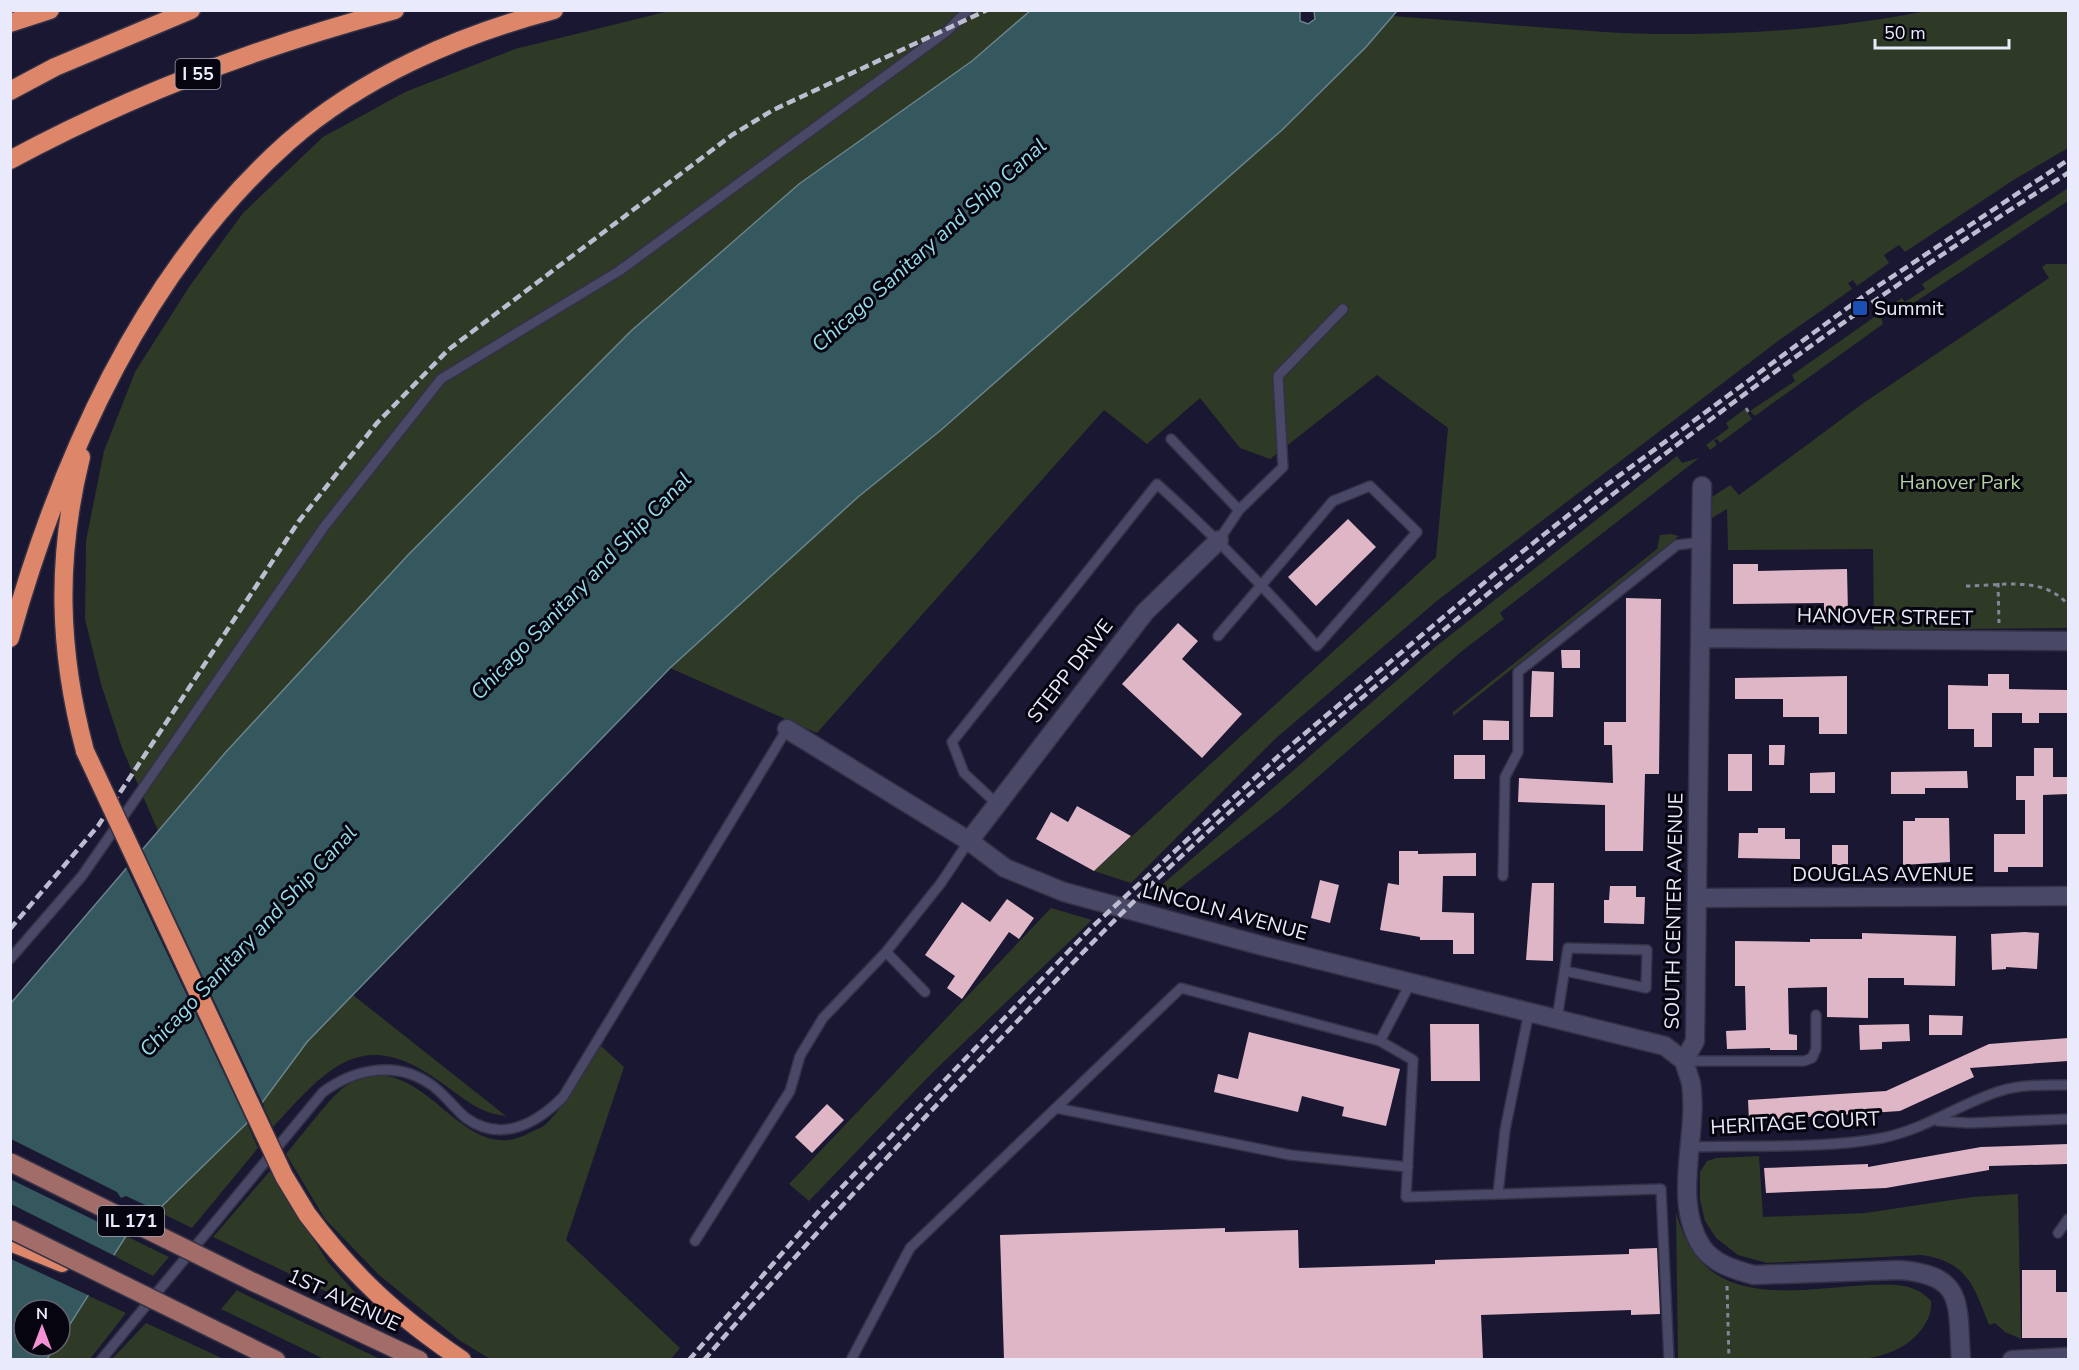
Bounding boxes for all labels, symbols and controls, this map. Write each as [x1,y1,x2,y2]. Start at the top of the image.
scale bar [1875,12,2008,50]
text: 50 m [1884,21,1926,45]
road number: I 55 [176,59,220,89]
water label: Chicago Sanitary and Ship Canal [806,132,1052,358]
place label: Summit [1874,295,1944,322]
marker: Summit [1851,299,1869,317]
water label: Chicago Sanitary and Ship Canal [464,466,698,706]
park label: Hanover Park [1899,469,2022,496]
street label: HANOVER STREET [1797,602,1973,632]
street label: STEPP DRIVE [1021,613,1119,729]
street label: SOUTH CENTER AVENUE [1658,792,1690,1030]
water label: Chicago Sanitary and Ship Canal [133,819,363,1063]
street label: DOUGLAS AVENUE [1792,861,1974,888]
street label: LINCOLN AVENUE [1139,877,1311,947]
street label: HERITAGE COURT [1710,1105,1880,1141]
road number: IL 171 [98,1206,164,1236]
street label: 1ST AVENUE [283,1262,405,1338]
north arrow [12,1298,72,1358]
text: N [36,1303,48,1325]

